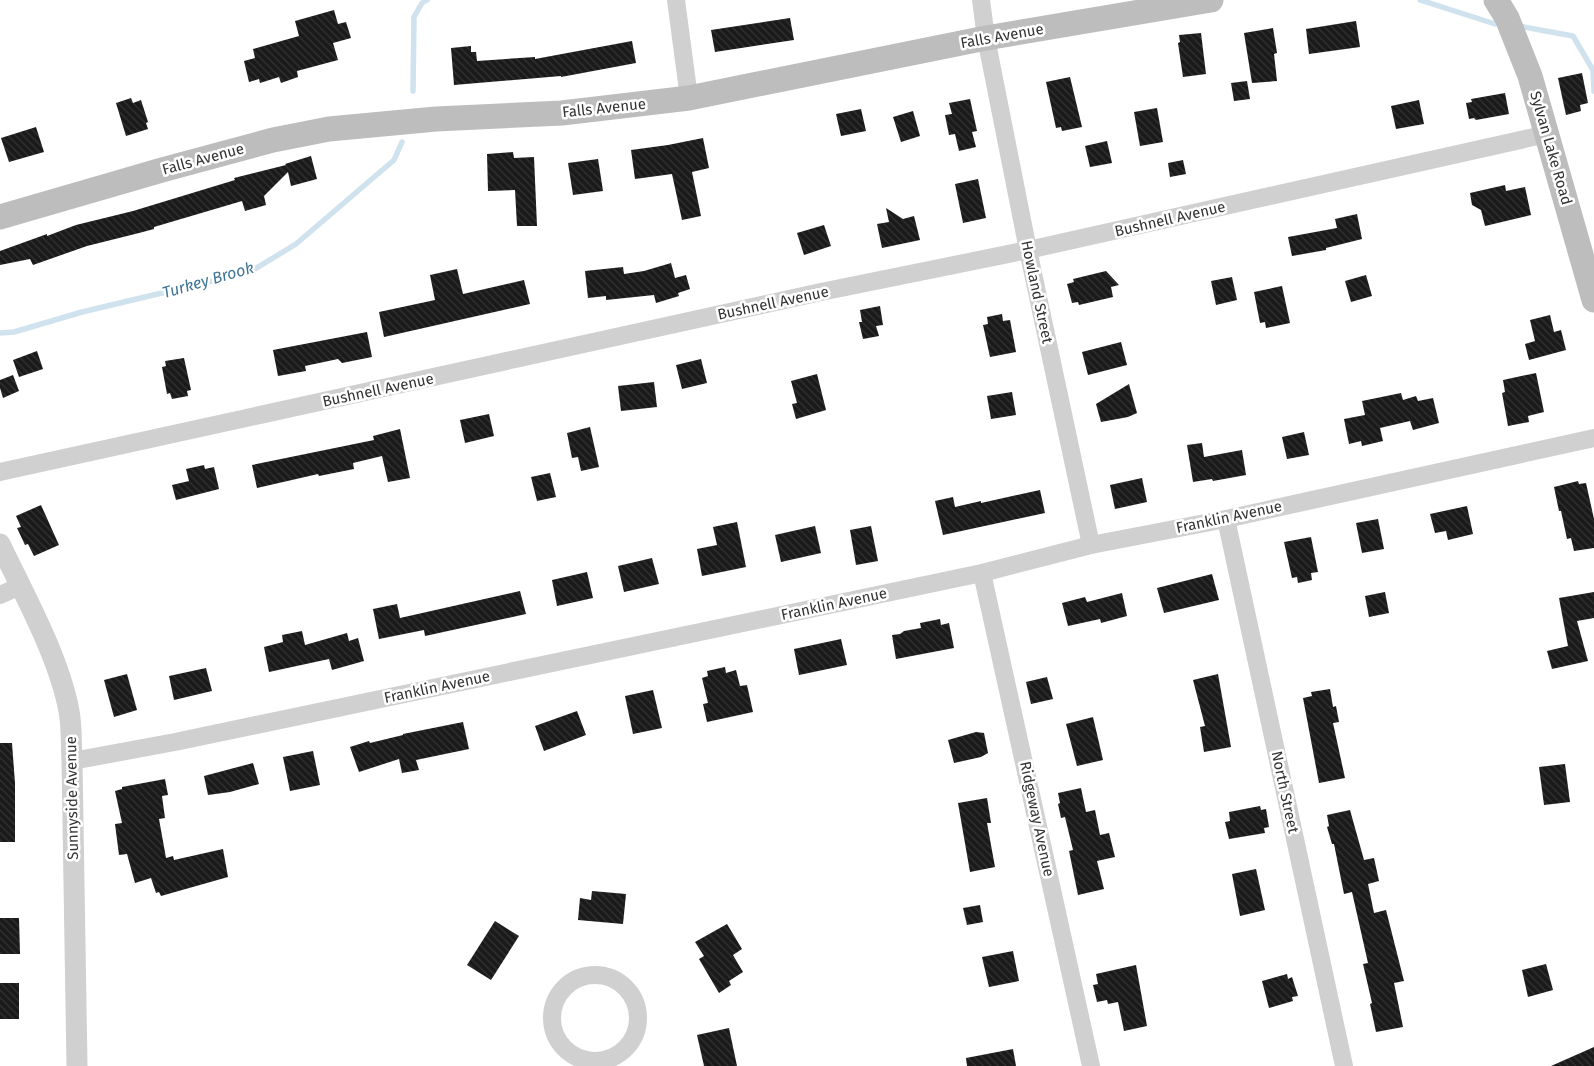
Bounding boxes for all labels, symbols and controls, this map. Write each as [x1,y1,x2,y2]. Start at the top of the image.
street label: Falls Avenue [959,20,1045,52]
street label: Sylvan Lake Road [1526,89,1576,207]
street label: Falls Avenue [561,95,647,121]
street label: Falls Avenue [160,139,246,179]
street label: Bushnell Avenue [1113,198,1227,240]
street label: Howland Street [1017,239,1057,346]
water label: Turkey Brook [160,258,256,302]
street label: Bushnell Avenue [716,282,830,324]
street label: Bushnell Avenue [321,369,435,411]
street label: Franklin Avenue [1174,497,1284,537]
street label: Franklin Avenue [779,584,889,624]
street label: Franklin Avenue [382,667,492,707]
street label: Sunnyside Avenue [62,736,82,860]
street label: North Street [1267,749,1303,835]
street label: Ridgeway Avenue [1016,760,1058,878]

